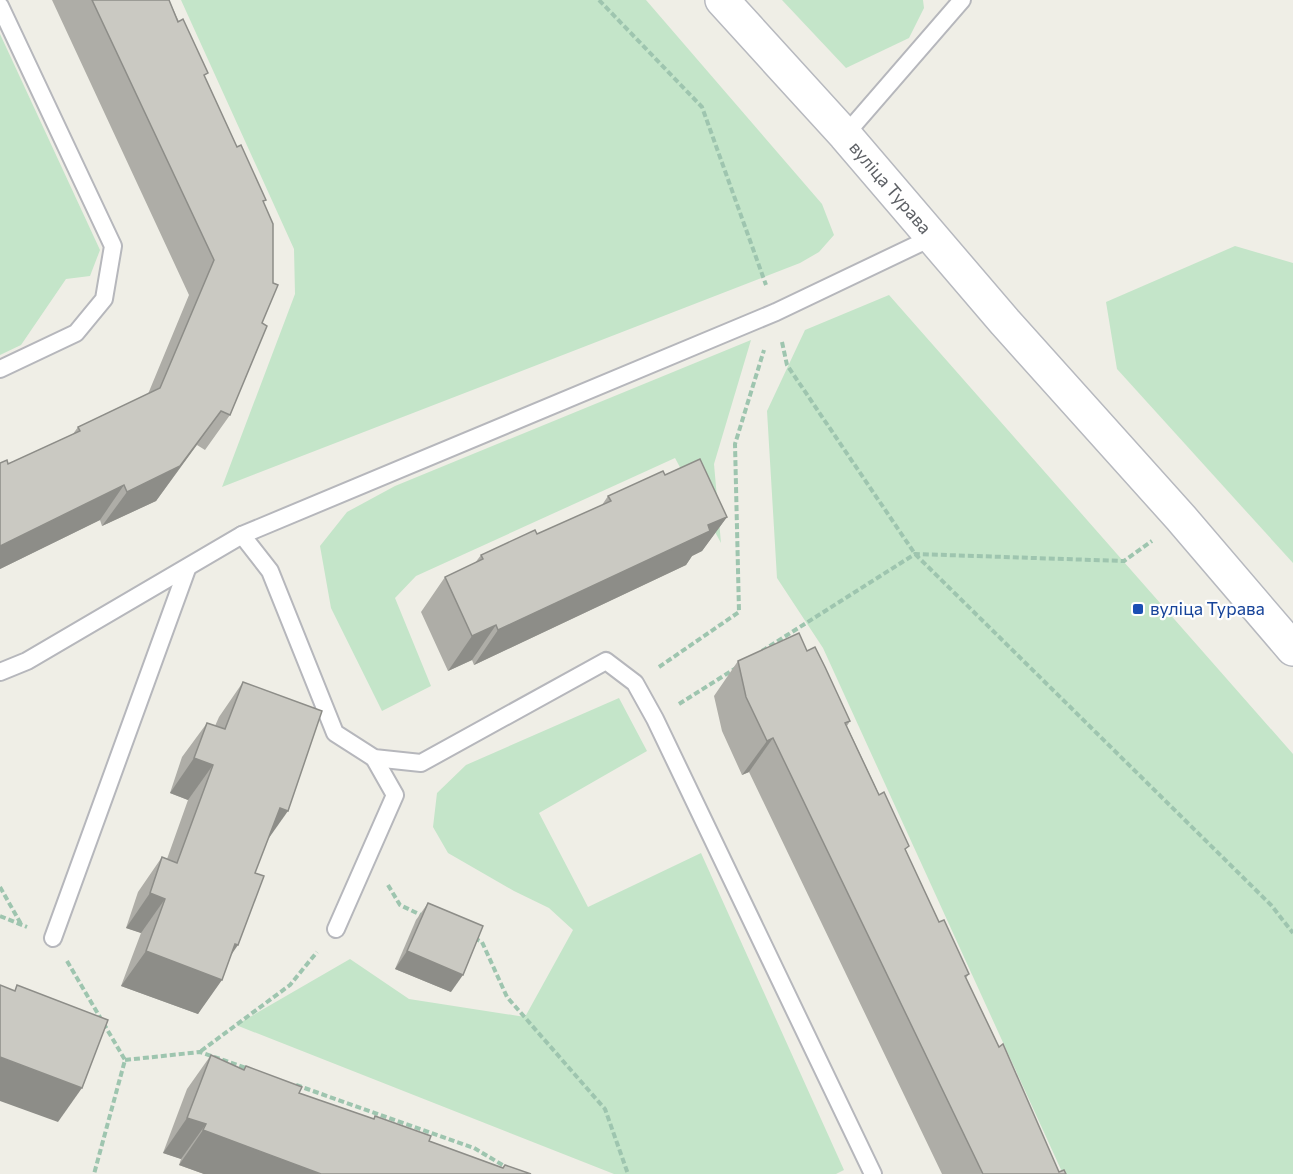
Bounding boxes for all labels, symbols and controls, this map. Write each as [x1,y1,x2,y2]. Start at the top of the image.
street label: вуліца Турава [845,136,937,238]
place label: вуліца Турава [1150,597,1265,619]
marker: вуліца Турава [1131,602,1145,616]

